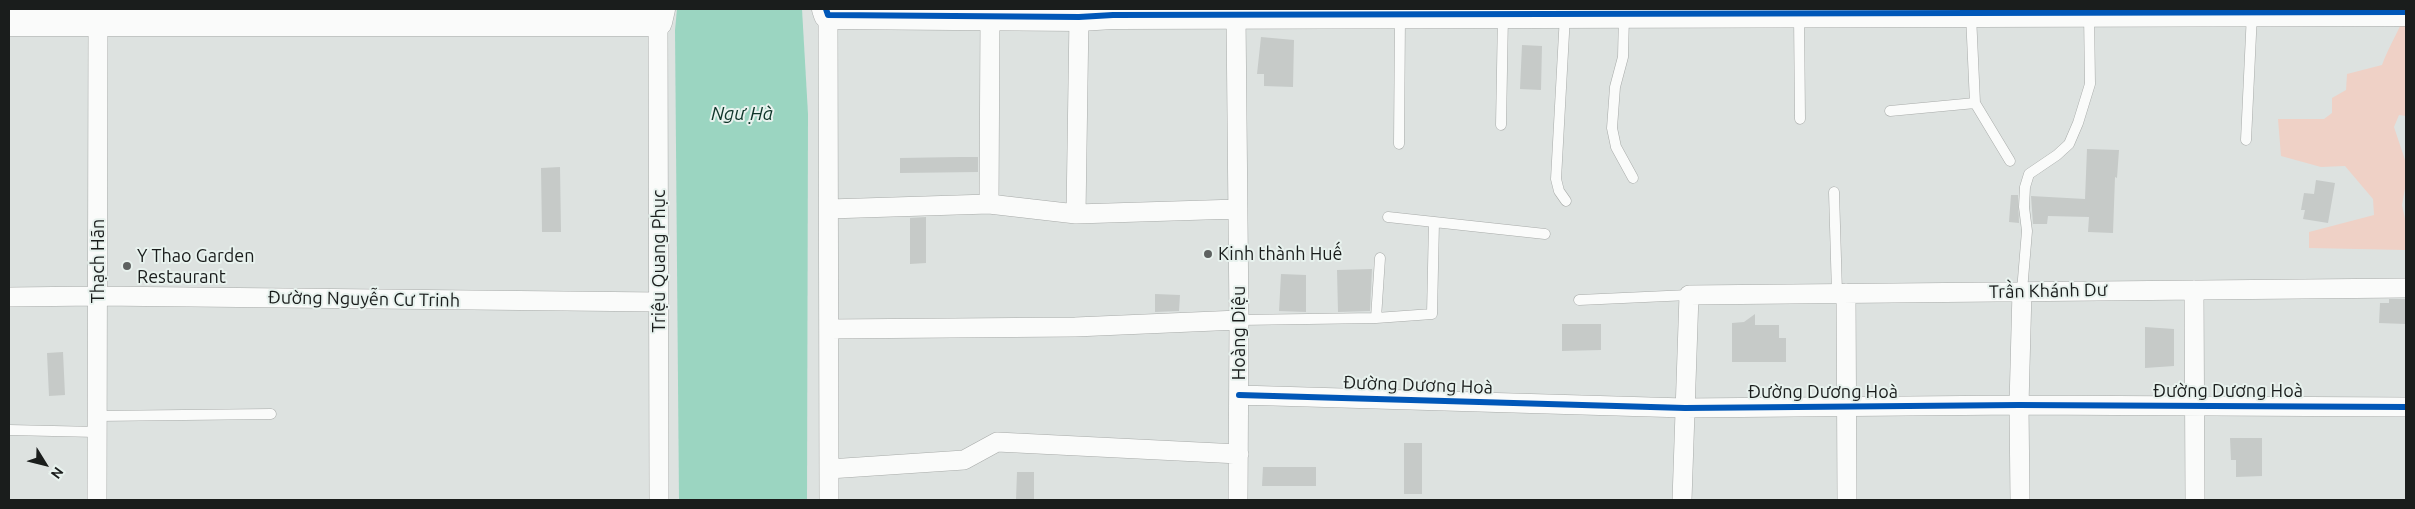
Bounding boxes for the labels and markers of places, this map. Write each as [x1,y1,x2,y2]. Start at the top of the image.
place label: Kinh thành Huế [1218,243,1342,265]
place label: Y Thao Garden Restaurant [137,245,254,288]
marker: Kinh thành Huế [1202,248,1214,260]
marker: Y Thao Garden Restaurant [121,260,133,272]

